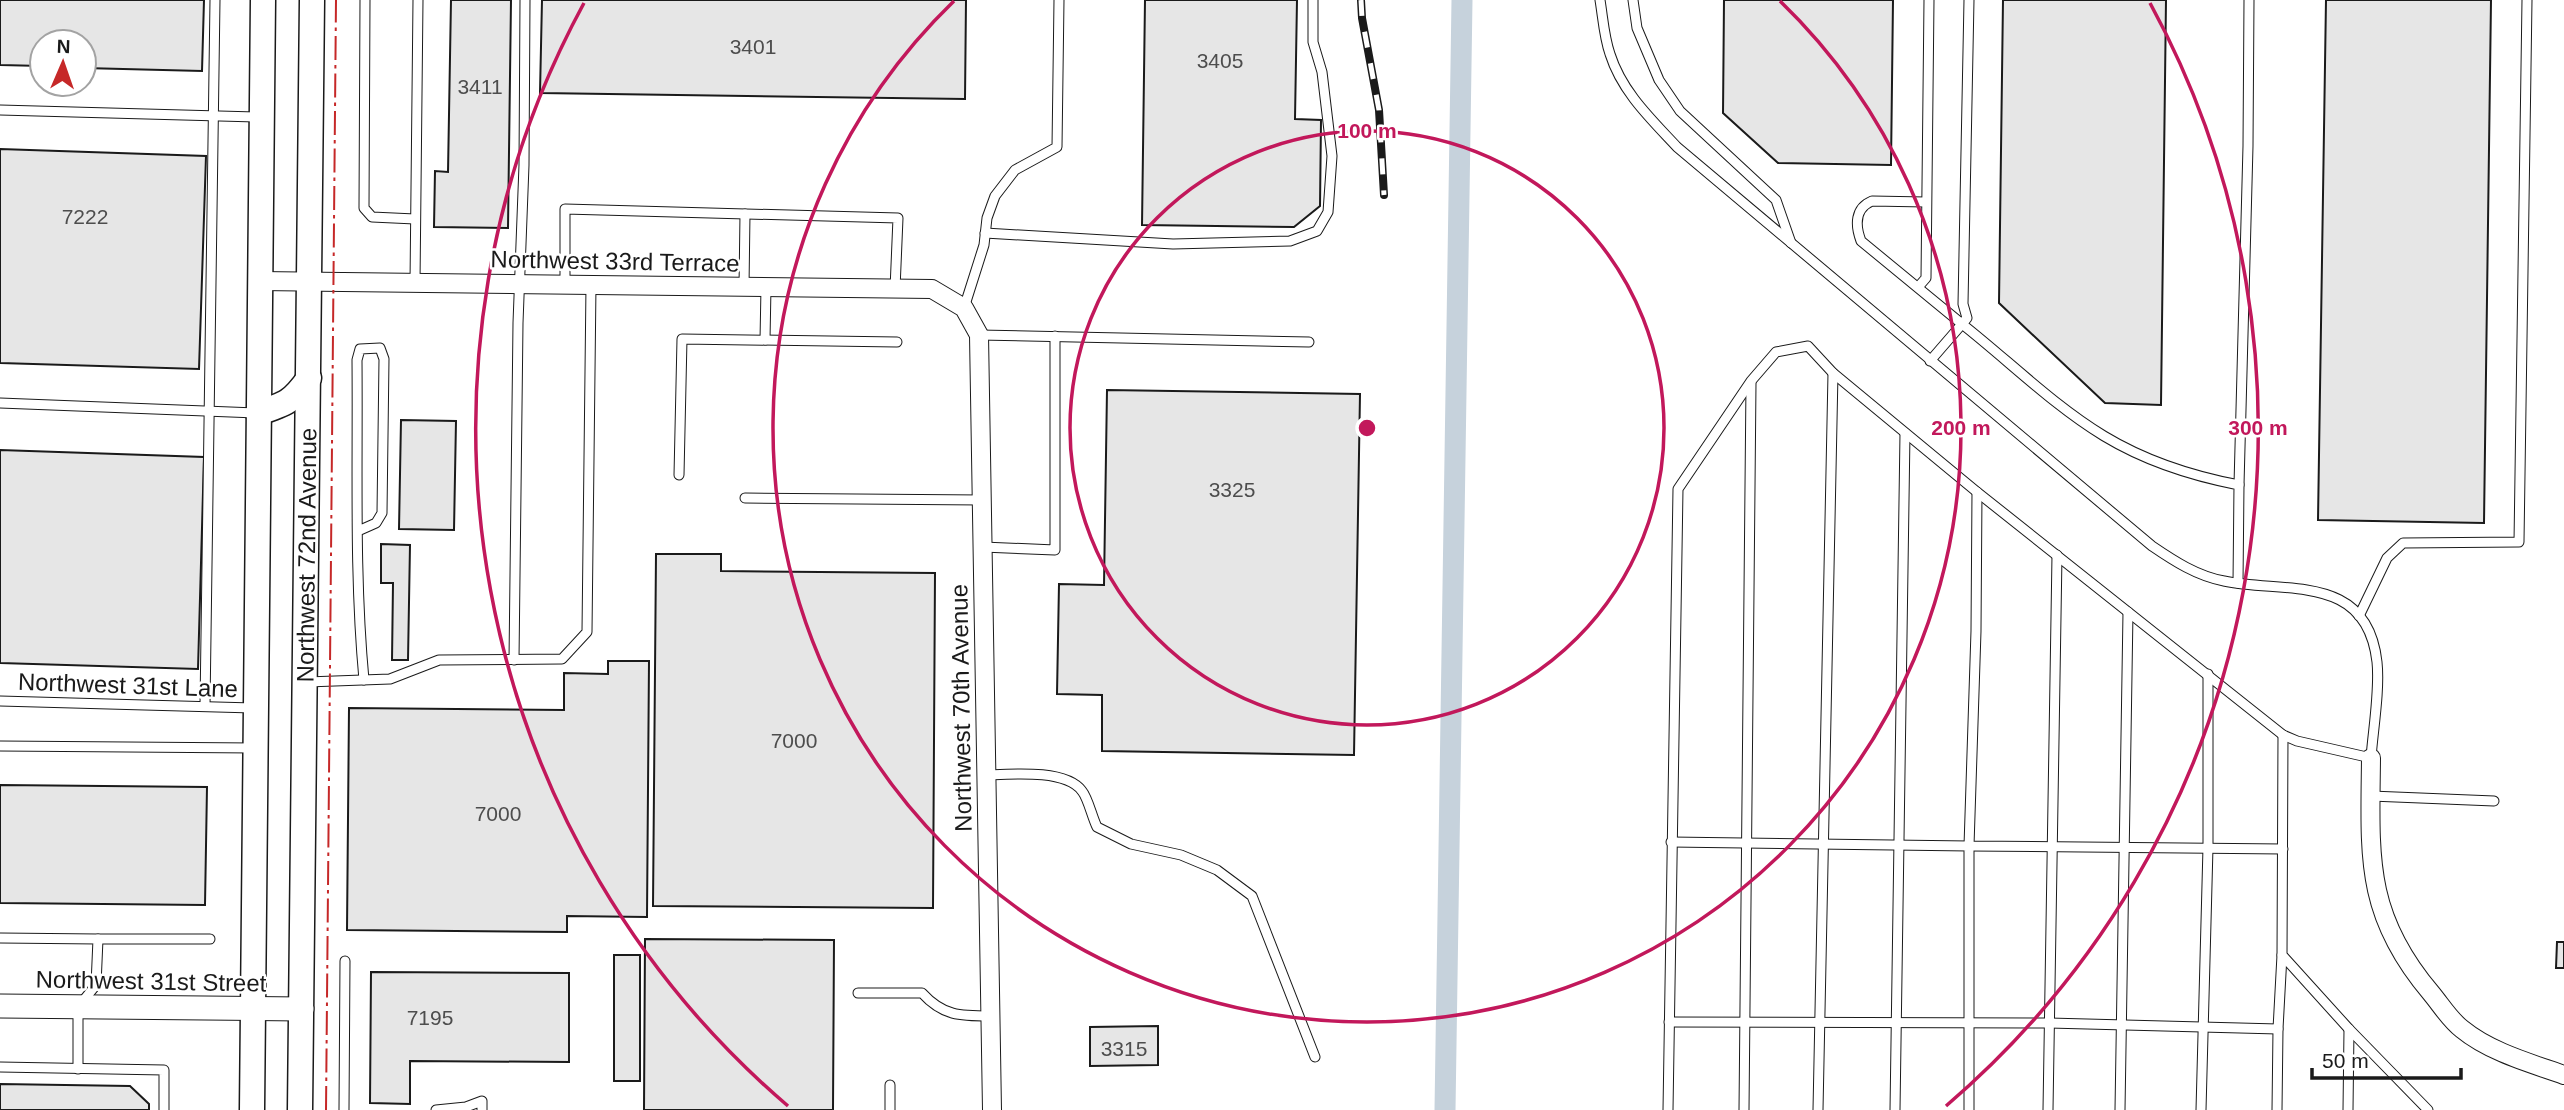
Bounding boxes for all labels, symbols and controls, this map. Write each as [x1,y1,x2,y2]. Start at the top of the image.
north arrow [28,28,98,98]
house number: 3401 [730,35,776,58]
text: N [56,36,71,57]
house number: 3405 [1197,49,1243,72]
house number: 3411 [457,75,503,98]
text: 100 m [1337,119,1397,142]
house number: 7222 [62,205,108,228]
street label: Northwest 33rd Terrace [490,245,740,277]
centre of rings [1355,416,1379,440]
text: 200 m [1931,416,1991,439]
text: 300 m [2228,416,2288,439]
street label: Northwest 72nd Avenue [291,428,321,682]
house number: 3325 [1209,478,1255,501]
street label: Northwest 70th Avenue [945,584,977,832]
street label: Northwest 31st Lane [18,668,238,702]
house number: 7000 [771,729,817,752]
house number: 7000 [475,802,521,825]
street label: Northwest 31st Street [35,965,267,997]
house number: 7195 [407,1006,453,1029]
scale bar [2312,1036,2461,1080]
house number: 3315 [1101,1037,1147,1060]
text: 50 m [2322,1049,2369,1072]

